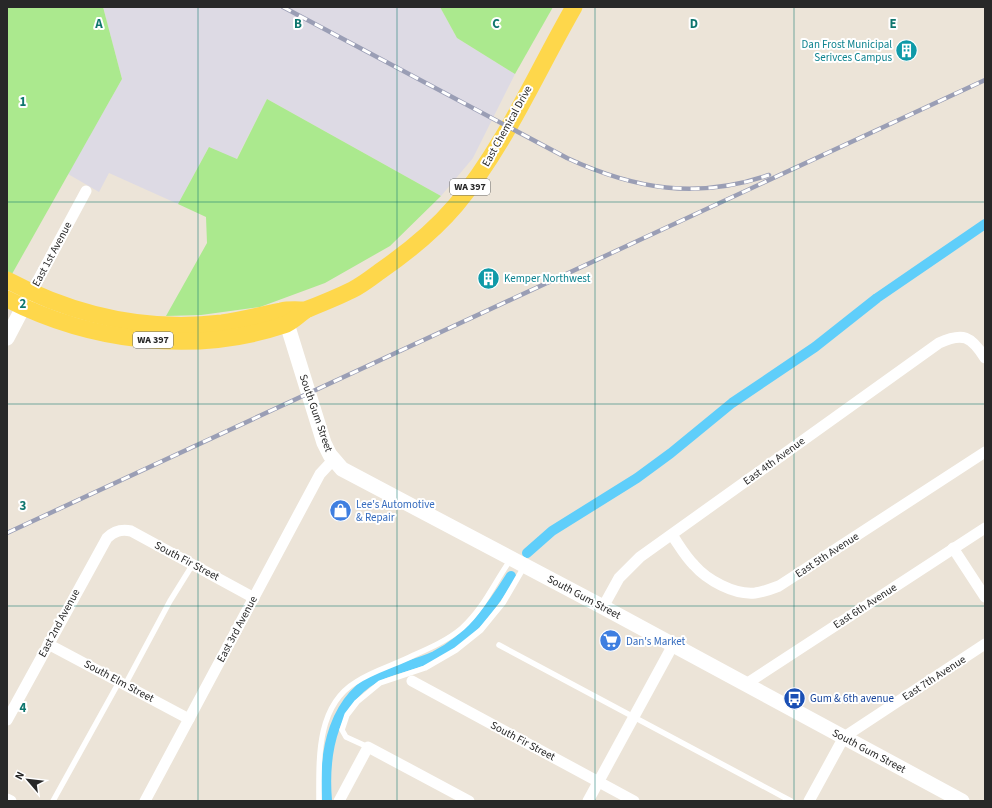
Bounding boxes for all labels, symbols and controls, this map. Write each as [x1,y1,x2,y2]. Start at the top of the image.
text: A [94,15,103,33]
text: B [294,15,302,33]
text: C [492,15,500,33]
text: D [690,15,698,33]
text: E [889,15,897,33]
place label: Dan Frost Municipal Serivces Campus [802,37,892,65]
building icon: Dan Frost Municipal Serivces Campus [894,37,920,63]
street label: East Chemical Drive [479,82,536,169]
text: 1 [20,93,27,111]
road number: WA 397 [450,179,490,195]
street label: East 1st Avenue [29,219,76,289]
building icon: Kemper Northwest [476,265,502,291]
place label: Kemper Northwest [504,271,591,286]
text: 2 [20,295,27,313]
road number: WA 397 [133,332,173,348]
street label: South Gum Street [296,372,336,454]
street label: East 4th Avenue [740,433,808,488]
text: 3 [20,497,27,515]
shop icon: Lee's Automotive & Repair [327,497,353,523]
place label: Lee's Automotive & Repair [356,497,435,525]
street label: East 5th Avenue [792,529,862,581]
street label: South Fir Street [152,538,222,585]
street label: South Gum Street [545,571,624,623]
street label: East 6th Avenue [830,580,900,632]
street label: East 2nd Avenue [35,586,84,660]
street label: East 3rd Avenue [213,593,261,665]
supermarket icon: Dan's Market [597,628,623,654]
place label: Dan's Market [626,634,686,649]
street label: East 7th Avenue [899,652,969,704]
street label: South Elm Street [81,656,157,706]
bus stop icon: Gum & 6th avenue [781,685,807,711]
place label: Gum & 6th avenue [810,691,894,706]
text: 4 [20,699,27,717]
street label: South Fir Street [488,718,558,765]
street label: South Gum Street [830,725,909,777]
north arrow [8,760,48,800]
text: N [11,769,28,782]

